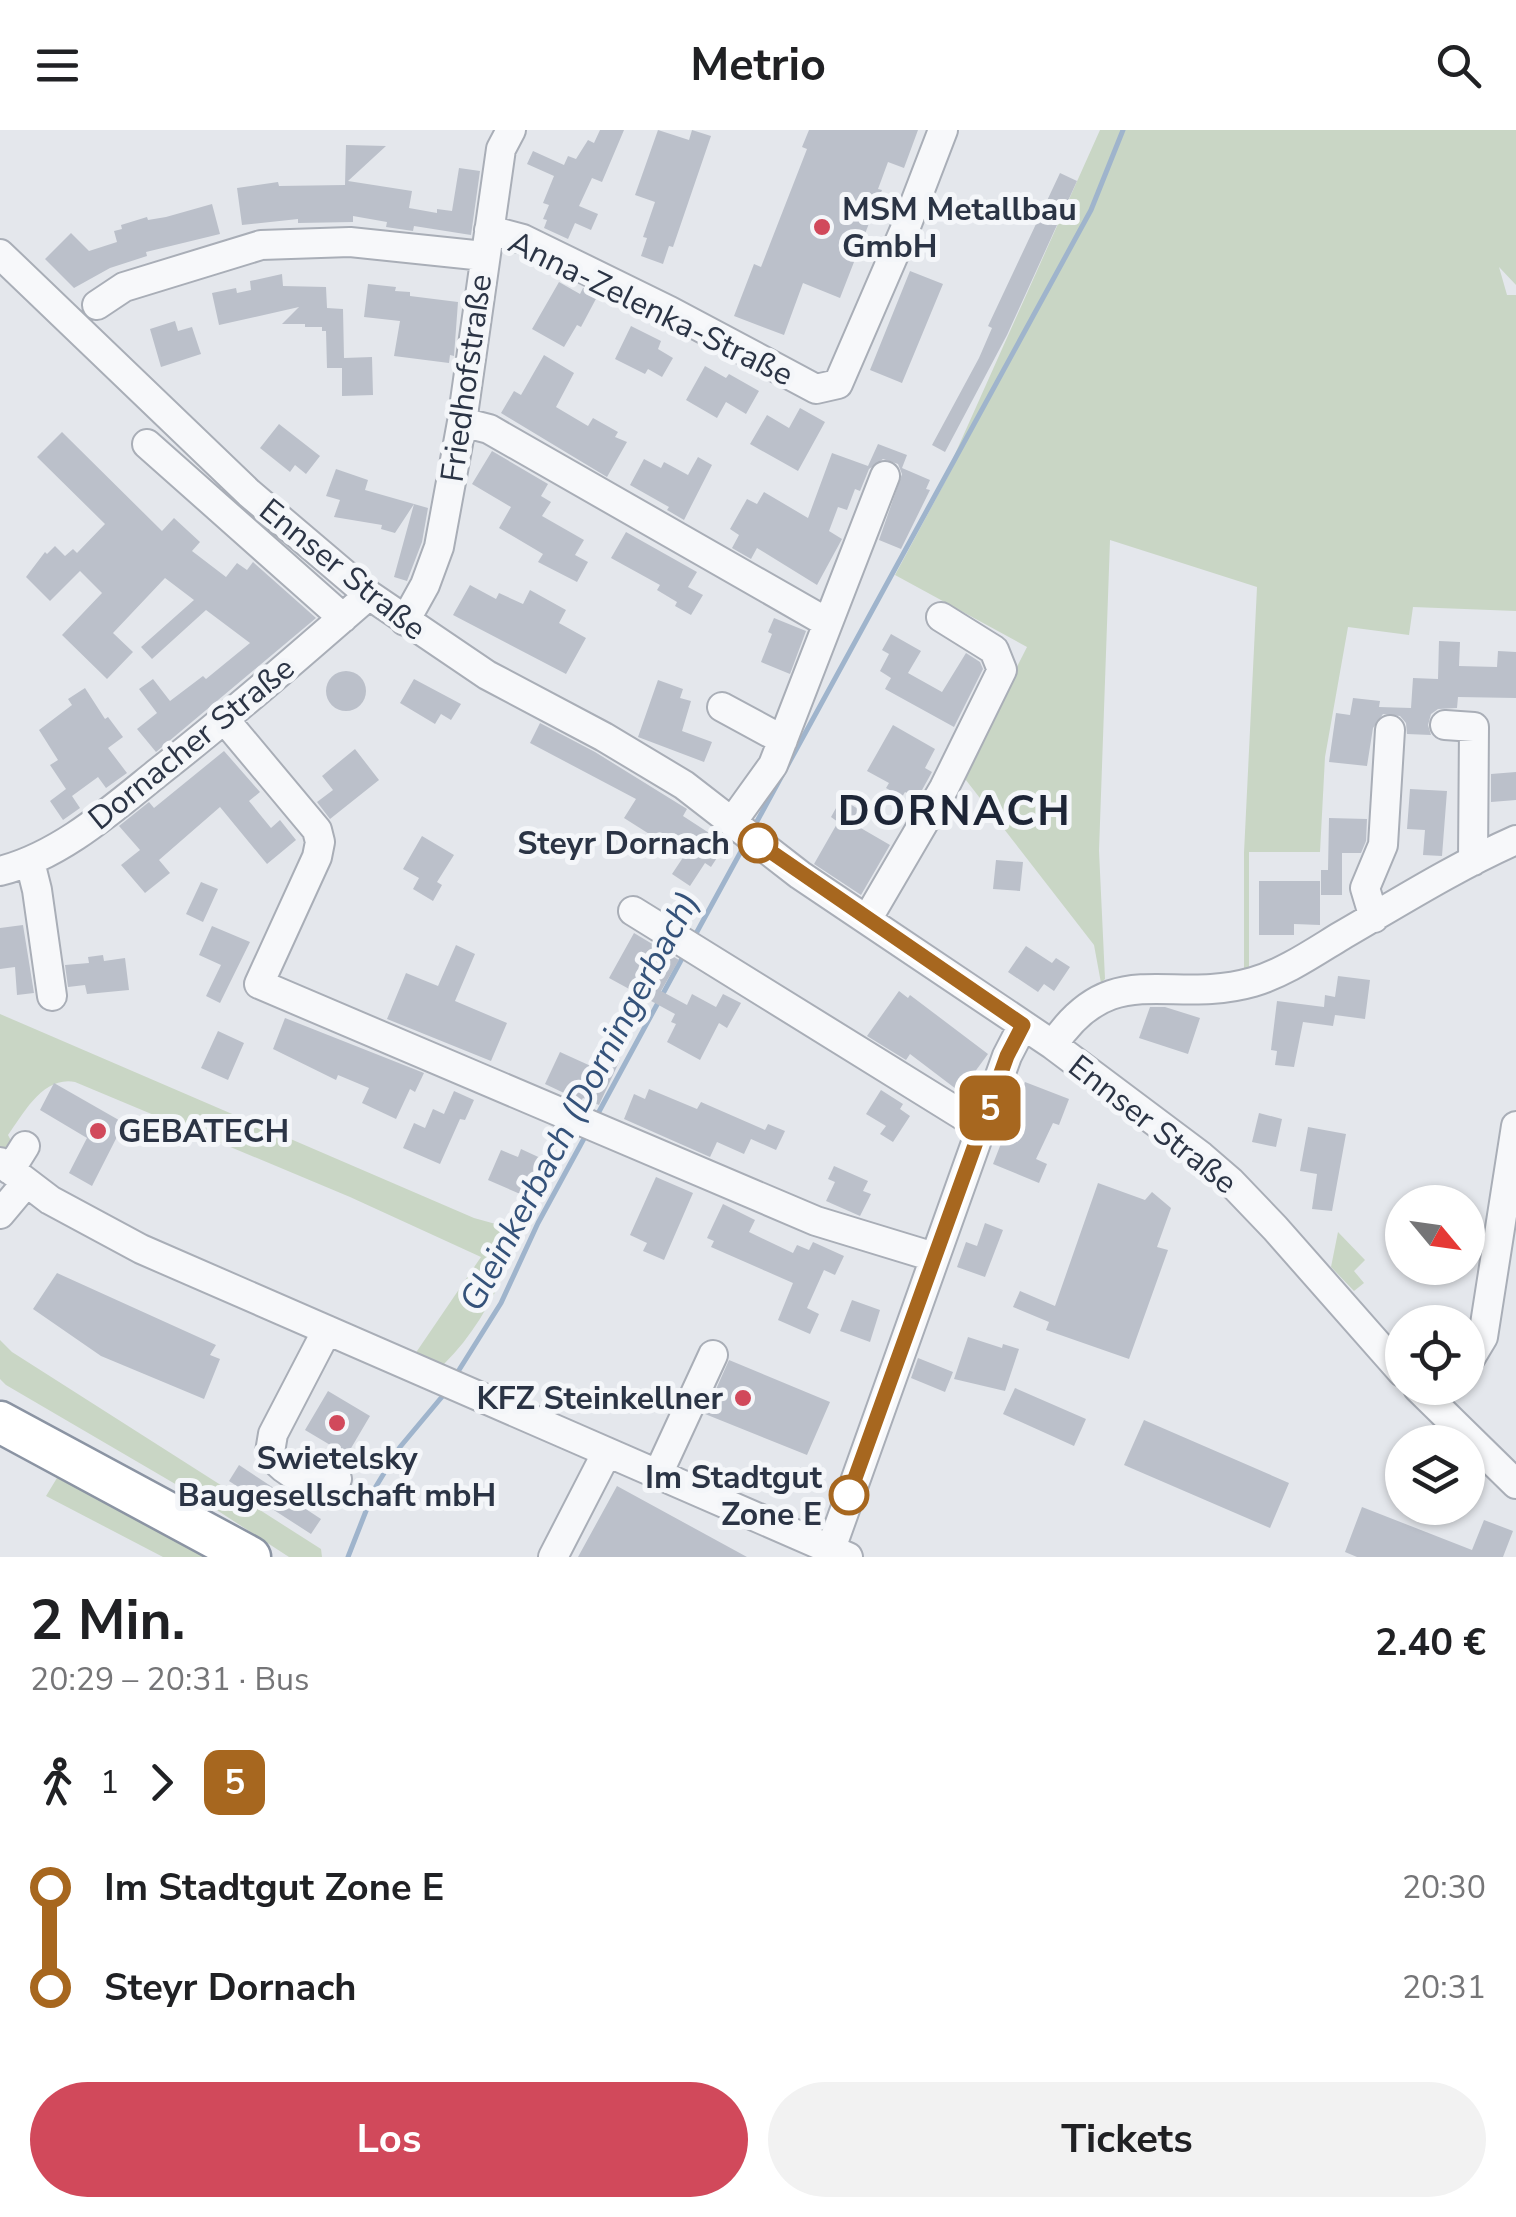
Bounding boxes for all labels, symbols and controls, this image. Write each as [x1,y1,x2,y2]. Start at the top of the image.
text: Metrio [690,35,826,96]
icon: menu [30,38,85,93]
icon: search [1431,38,1486,93]
place label: MSM Metallbau GmbH [842,188,1077,268]
marker: MSM Metallbau GmbH [811,216,833,238]
street label: Anna-Zelenka-Straße [501,221,800,396]
street label: Friedhofstraße [431,271,502,485]
street label: Ennser Straße [250,489,435,650]
street label: Dornacher Straße [79,647,303,840]
district label: DORNACH [838,783,1072,840]
place label: Steyr Dornach [517,822,730,865]
marker: Steyr Dornach [739,824,777,862]
water label: Gleinkerbach (Dorningerbach) [449,883,710,1319]
street label: Ennser Straße [1060,1045,1246,1204]
line badge: 5 [958,1076,1022,1140]
text: 5 [979,1085,1001,1132]
place label: GEBATECH [118,1110,289,1153]
marker: GEBATECH [87,1120,109,1142]
north arrow [1385,1185,1485,1285]
map controls [1385,1185,1485,1525]
button: locate [1385,1305,1485,1405]
place label: KFZ Steinkellner [477,1377,723,1420]
marker: KFZ Steinkellner [732,1387,754,1409]
marker: Swietelsky Baugesellschaft mbH [326,1412,348,1434]
button: layers [1385,1425,1485,1525]
place label: Swietelsky Baugesellschaft mbH [178,1437,496,1517]
place label: Im Stadtgut Zone E [645,1456,823,1536]
marker: Im Stadtgut Zone E [830,1476,868,1514]
text: 2 Min. [30,1583,185,1658]
text: 2.40 € [1375,1617,1486,1668]
text: 20:29 – 20:31 · Bus [30,1658,309,1701]
icon: walk [30,1755,85,1810]
icon: forward [134,1755,189,1810]
text: 5 [224,1759,245,1806]
text: 1 [100,1761,119,1804]
text: Im Stadtgut Zone E [104,1862,445,1913]
text: 20:30 [1402,1866,1486,1909]
text: Steyr Dornach [104,1962,357,2013]
text: 20:31 [1402,1966,1486,2009]
button: Los [30,2082,748,2197]
button: Tickets [768,2082,1486,2197]

